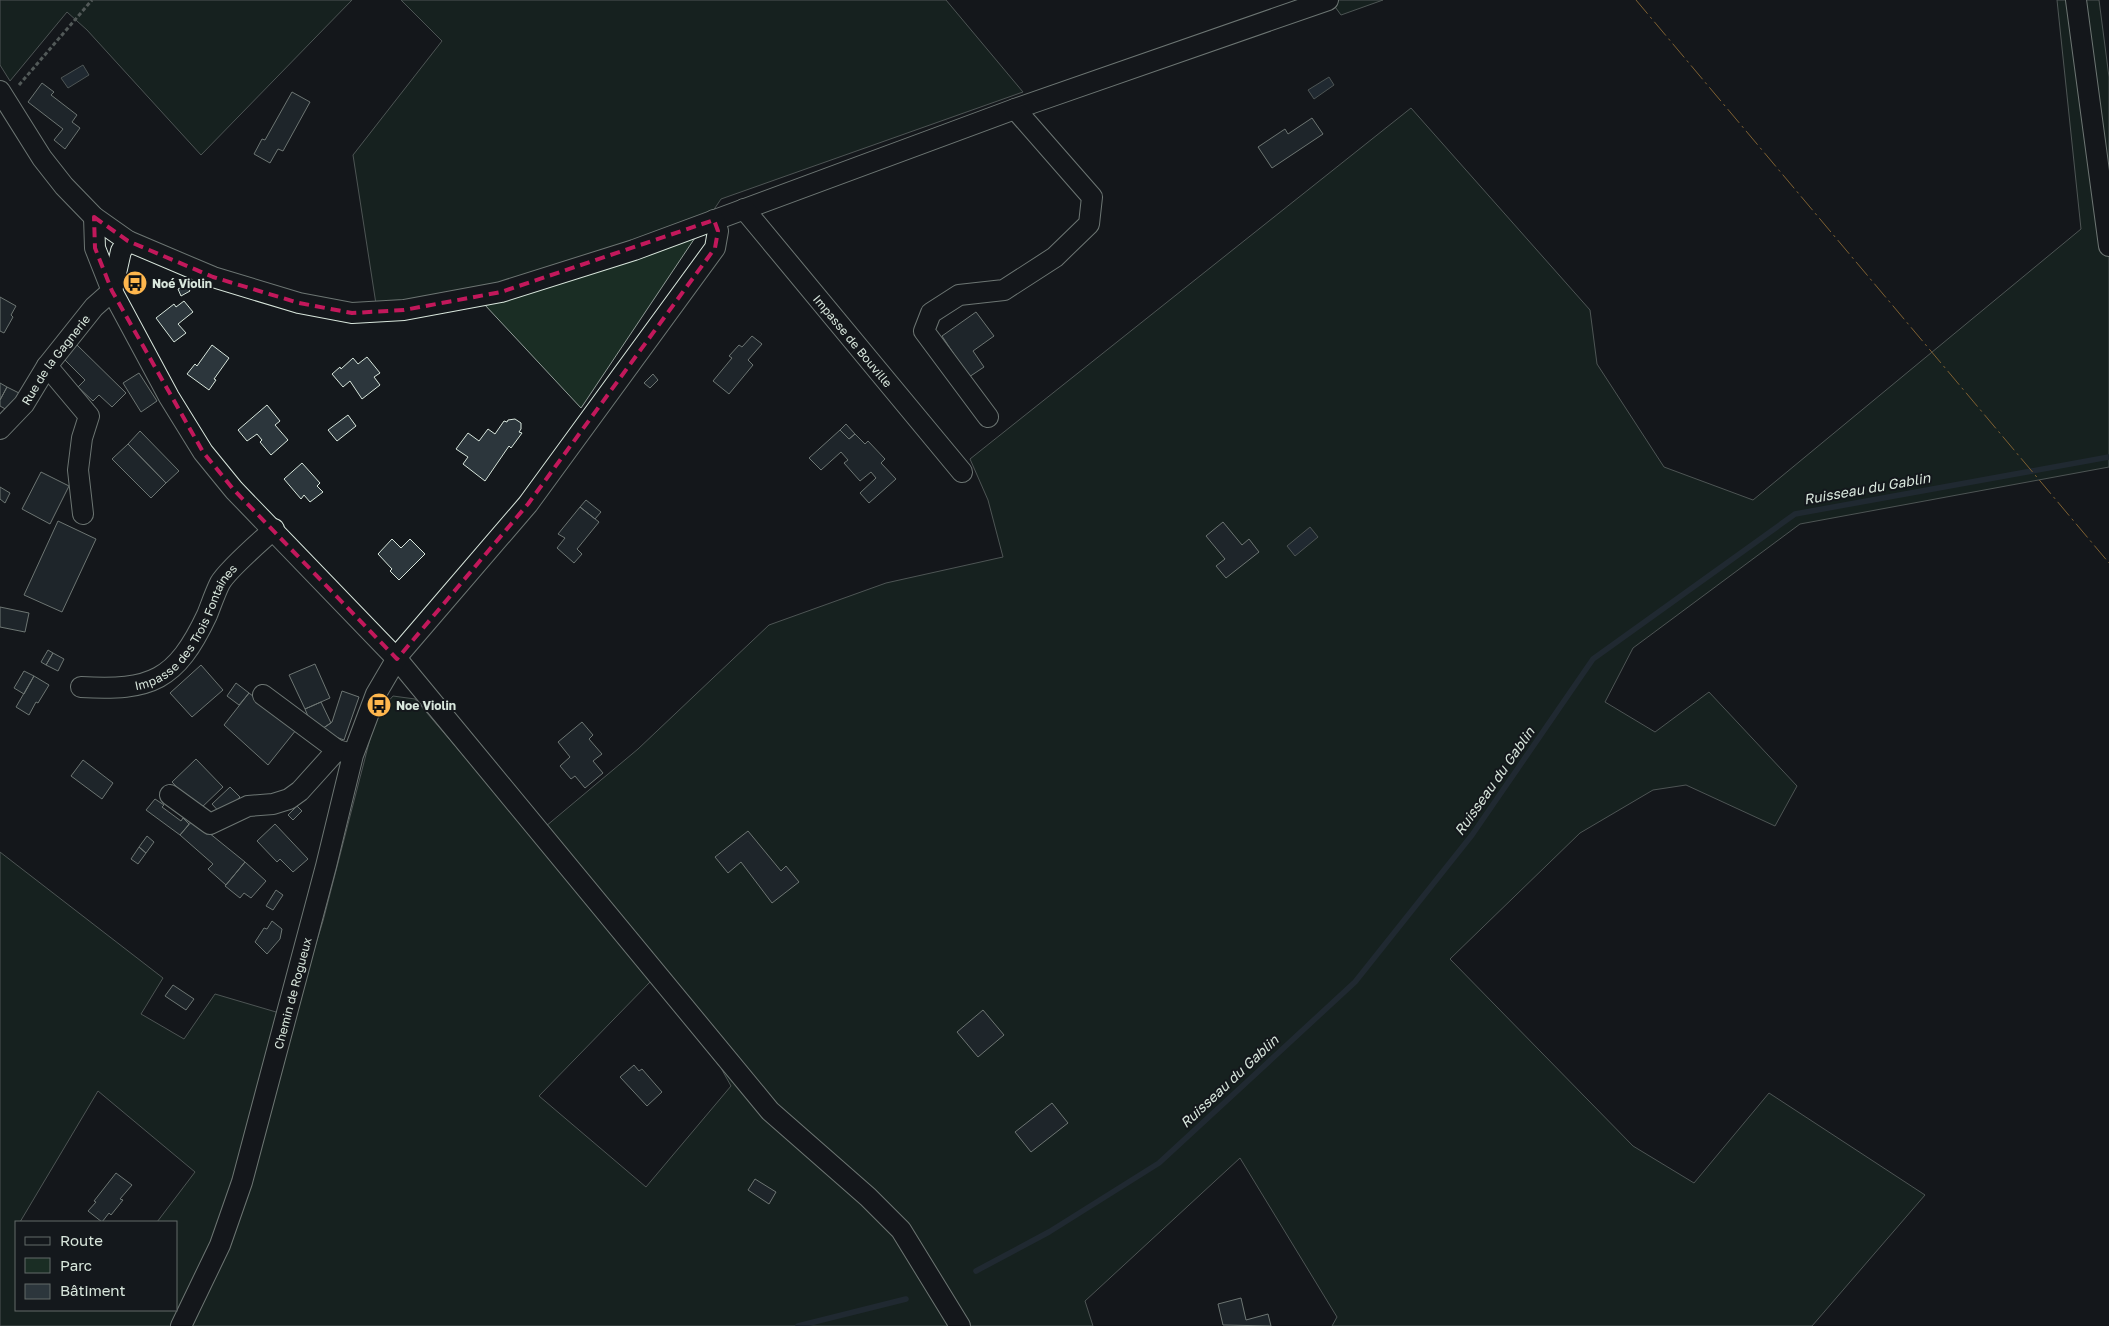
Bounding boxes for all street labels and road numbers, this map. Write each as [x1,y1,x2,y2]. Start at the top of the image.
street label: Impasse de Bouville [810,291,896,390]
street label: Rue de la Gagnerie [18,311,93,408]
street label: Impasse des Trois Fontaines [133,561,240,693]
street label: Chemin de Rogueux [270,935,314,1051]

